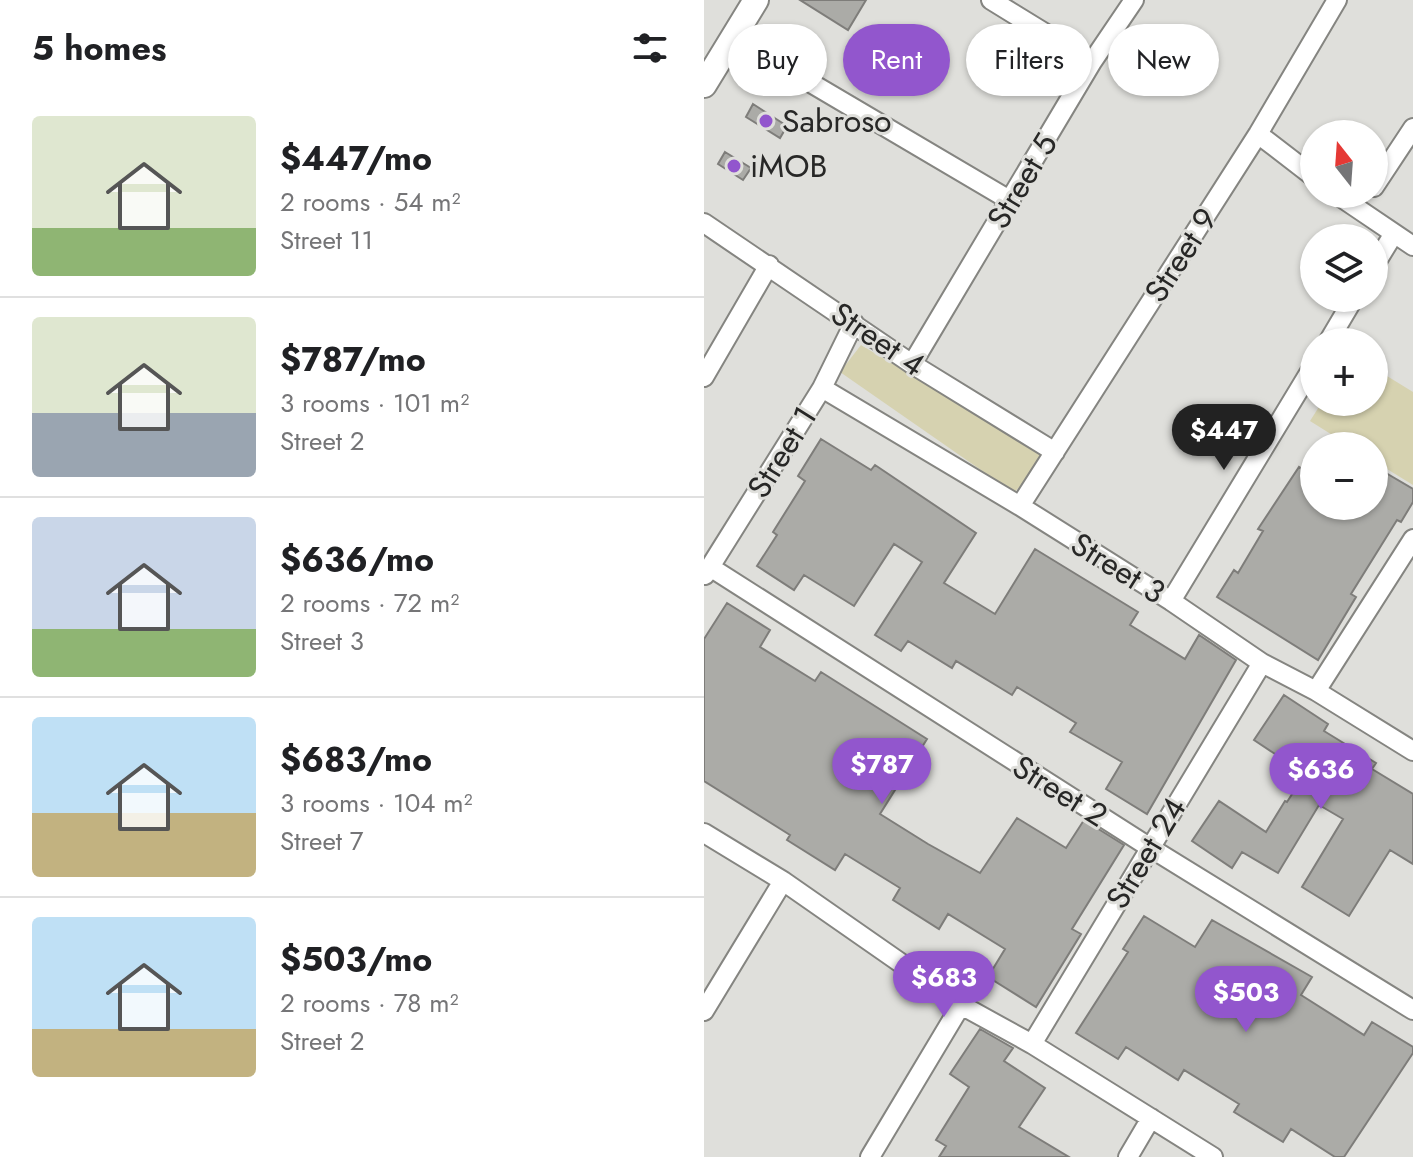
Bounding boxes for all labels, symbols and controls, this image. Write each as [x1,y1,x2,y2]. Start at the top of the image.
text: 5 homes [32,24,166,73]
chip: Buy [728,24,827,96]
chip: Rent [843,24,950,96]
chip: Filters [966,24,1092,96]
chip: New [1108,24,1219,96]
icon: filters [628,26,672,70]
place label: Sabroso [782,98,892,144]
marker: Sabroso [757,112,775,130]
north arrow [1300,120,1388,208]
map controls [1300,120,1388,520]
street label: Street 5 [975,125,1069,237]
text: $447/mo [280,134,432,183]
place label: iMOB [750,143,827,189]
icon: home [96,148,192,244]
marker: iMOB [725,157,743,175]
text: 2 rooms · 54 m² [280,183,461,221]
street label: Street 9 [1133,199,1229,311]
text: Street 11 [280,221,373,259]
button: layers [1300,224,1388,312]
street label: Street 4 [822,291,934,387]
button: + [1300,328,1388,416]
text: $787/mo [280,335,426,384]
icon: home [96,349,192,445]
text: 3 rooms · 101 m² [280,384,469,422]
street label: Street 1 [736,397,828,507]
pin: $447 [1177,404,1271,472]
text: $447 [1190,411,1258,449]
text: Street 2 [280,422,365,460]
button: − [1300,432,1388,520]
street label: Street 3 [1062,521,1174,615]
text: $636/mo [280,535,434,584]
icon: home [96,549,192,645]
text: 2 rooms · 72 m² [280,584,459,622]
text: Street 3 [280,622,364,660]
text: $683/mo [280,735,432,784]
pin: $787 [835,738,929,806]
pin: $636 [1274,743,1368,811]
street label: Street 2 [1004,744,1116,838]
text: $787 [850,745,914,783]
icon: home [96,749,192,845]
text: $636 [1287,750,1355,788]
text: 3 rooms · 104 m² [280,784,473,822]
street label: Street 24 [1095,789,1197,917]
text: Street 7 [280,822,364,860]
text: $503/mo [280,935,432,984]
icon: home [96,949,192,1045]
pin: $683 [897,951,991,1019]
text: $683 [911,958,977,996]
pin: $503 [1199,966,1293,1034]
text: $503 [1213,973,1279,1011]
text: 2 rooms · 78 m² [280,984,459,1022]
text: Street 2 [280,1022,365,1060]

